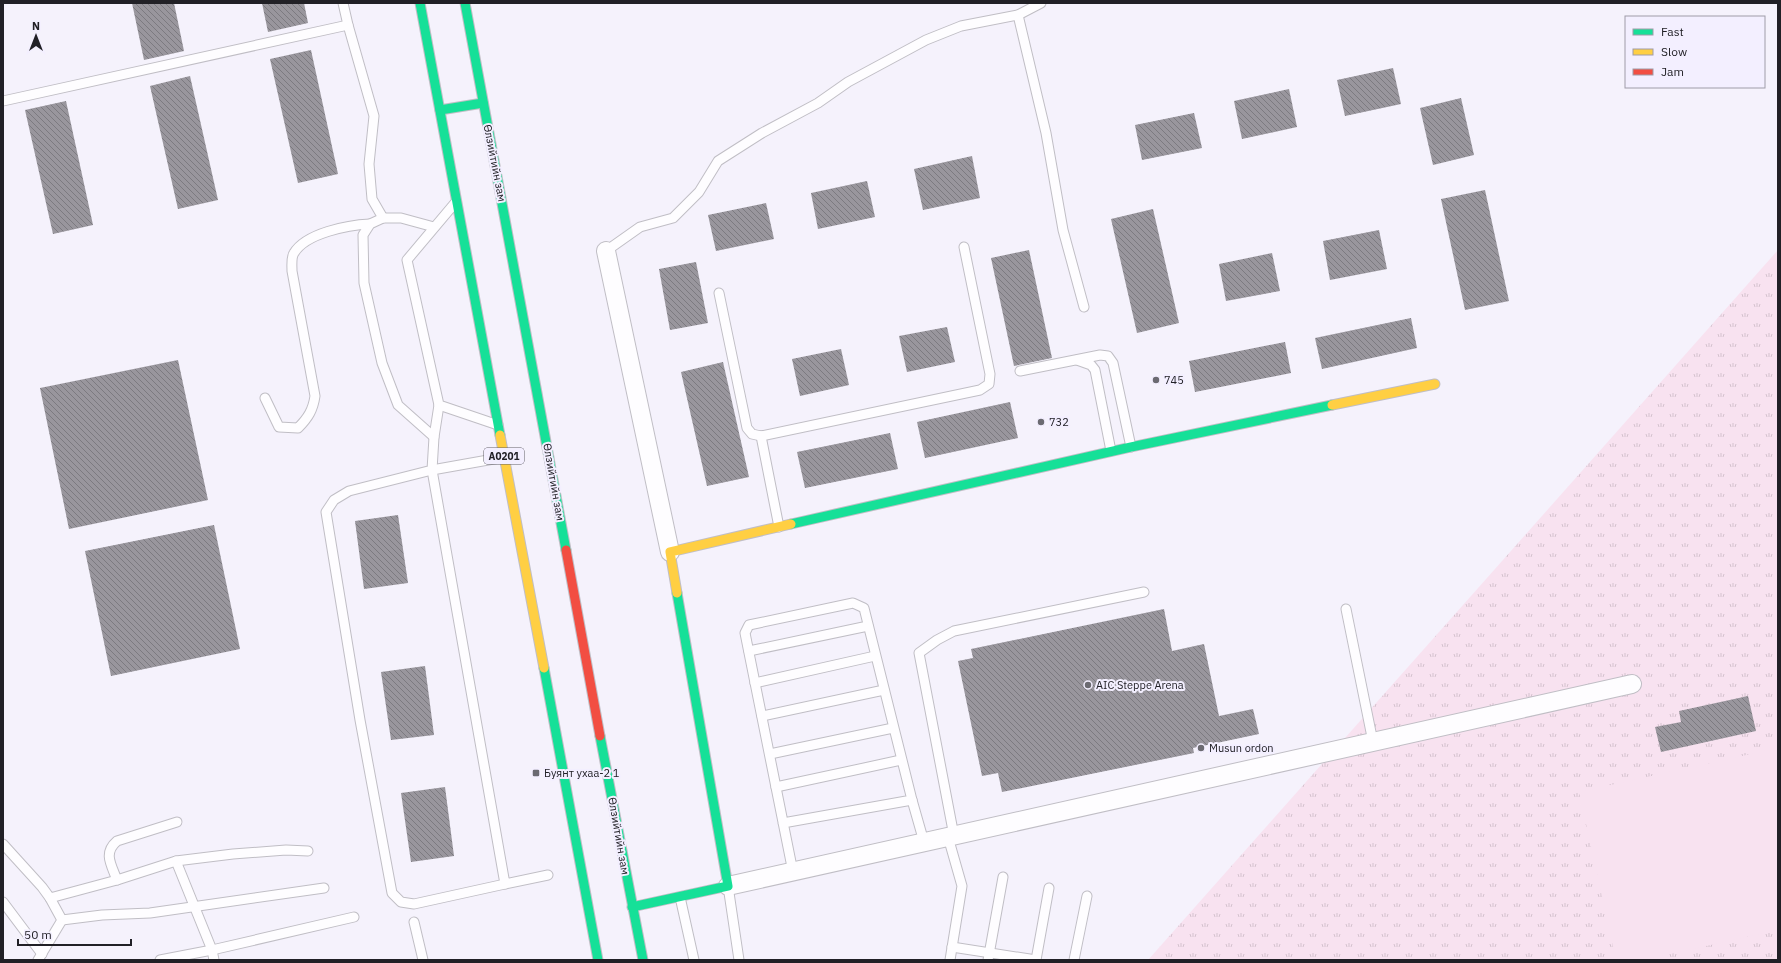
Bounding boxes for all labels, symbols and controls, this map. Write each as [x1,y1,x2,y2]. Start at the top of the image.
north arrow [16,16,56,56]
legend [1625,16,1765,88]
text: N [32,19,40,33]
text: Fast [1661,24,1684,39]
text: Slow [1661,44,1687,59]
text: Jam [1661,64,1684,79]
street label: Өлзийтийн зам [481,123,509,203]
place label: 745 [1164,373,1184,387]
marker: 745 [1151,375,1161,385]
place label: 732 [1049,415,1069,429]
marker: 732 [1036,417,1046,427]
street label: Өлзийтийн зам [540,442,568,522]
road number: A0201 [484,448,524,464]
place label: AIC Steppe Arena [1096,678,1184,692]
marker: AIC Steppe Arena [1083,680,1093,690]
place label: Musun ordon [1209,741,1274,755]
marker: Musun ordon [1196,743,1206,753]
place label: Буянт ухаа-2 1 [544,766,620,780]
marker: Буянт ухаа-2 1 [531,768,541,778]
street label: Өлзийтийн зам [605,796,633,876]
scale bar [18,921,131,947]
text: 50 m [24,927,52,942]

